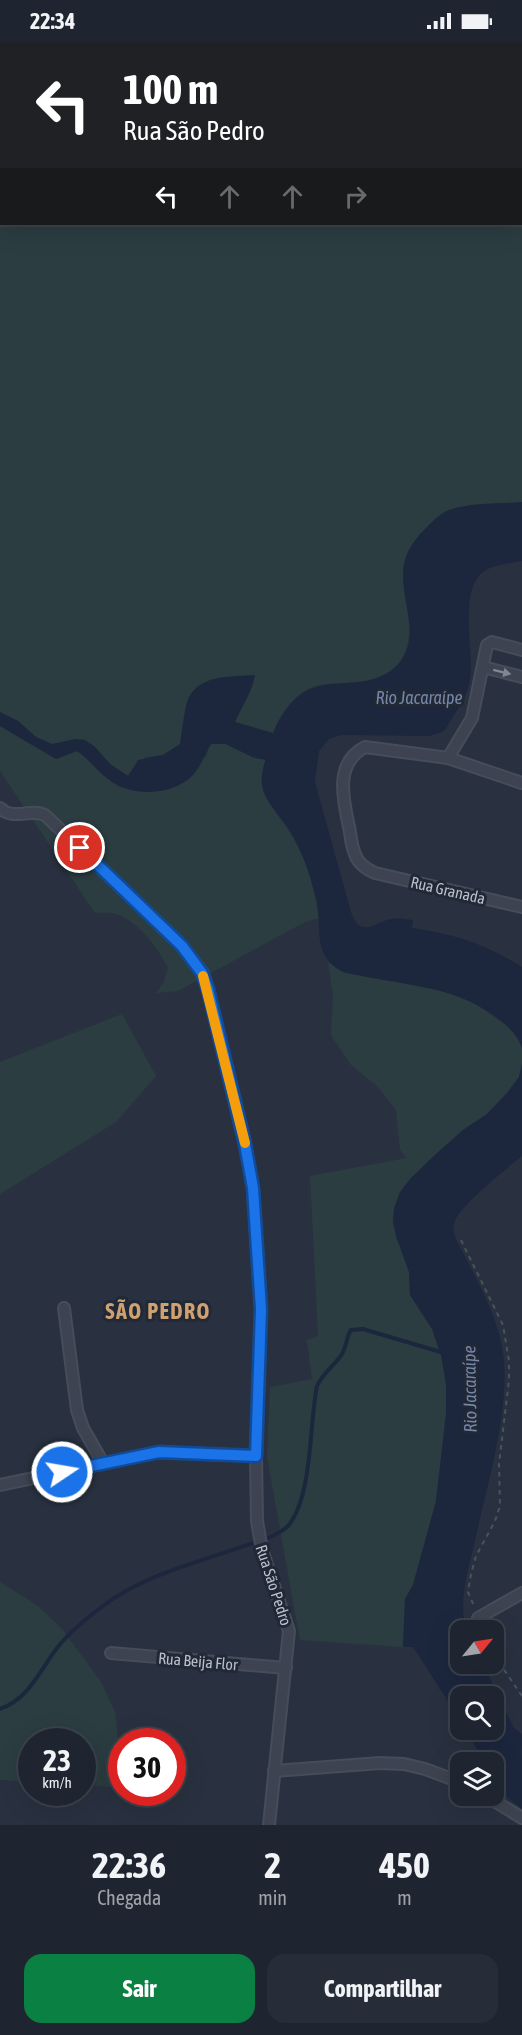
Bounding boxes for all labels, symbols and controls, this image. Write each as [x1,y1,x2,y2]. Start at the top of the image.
text: 22:34 [30,8,75,34]
text: 100 m [123,65,218,113]
icon: left [24,66,102,144]
text: Rua São Pedro [123,115,265,146]
icon: left [150,180,183,213]
icon: ahead [213,180,246,213]
icon: ahead [276,180,309,213]
icon: right [339,180,372,213]
one-way arrow [493,668,512,678]
water label: Rio Jacaraípe [375,687,463,708]
pin [54,822,105,873]
icon: arrive [63,831,96,864]
street label: Rua Granada [409,873,487,907]
district label: SÃO PEDRO [105,1298,211,1324]
water label: Rio Jacaraípe [458,1345,481,1433]
position arrow [30,1440,94,1504]
street label: Rua São Pedro [252,1542,296,1628]
north arrow [450,1620,504,1674]
map controls [450,1620,504,1806]
street label: Rua Beija Flor [157,1649,239,1674]
button: search [450,1686,504,1740]
speed limit sign: 30 [108,1728,186,1806]
text: 23 [43,1743,71,1777]
button: layers [450,1752,504,1806]
text: km/h [42,1774,72,1791]
text: 22:36 [92,1844,166,1886]
text: 2 [264,1844,281,1886]
text: 450 [379,1844,430,1886]
text: Chegada [97,1886,161,1909]
text: min [258,1886,287,1909]
text: m [397,1886,412,1909]
button: Sair [24,1954,255,2023]
button: Compartilhar [267,1954,498,2023]

